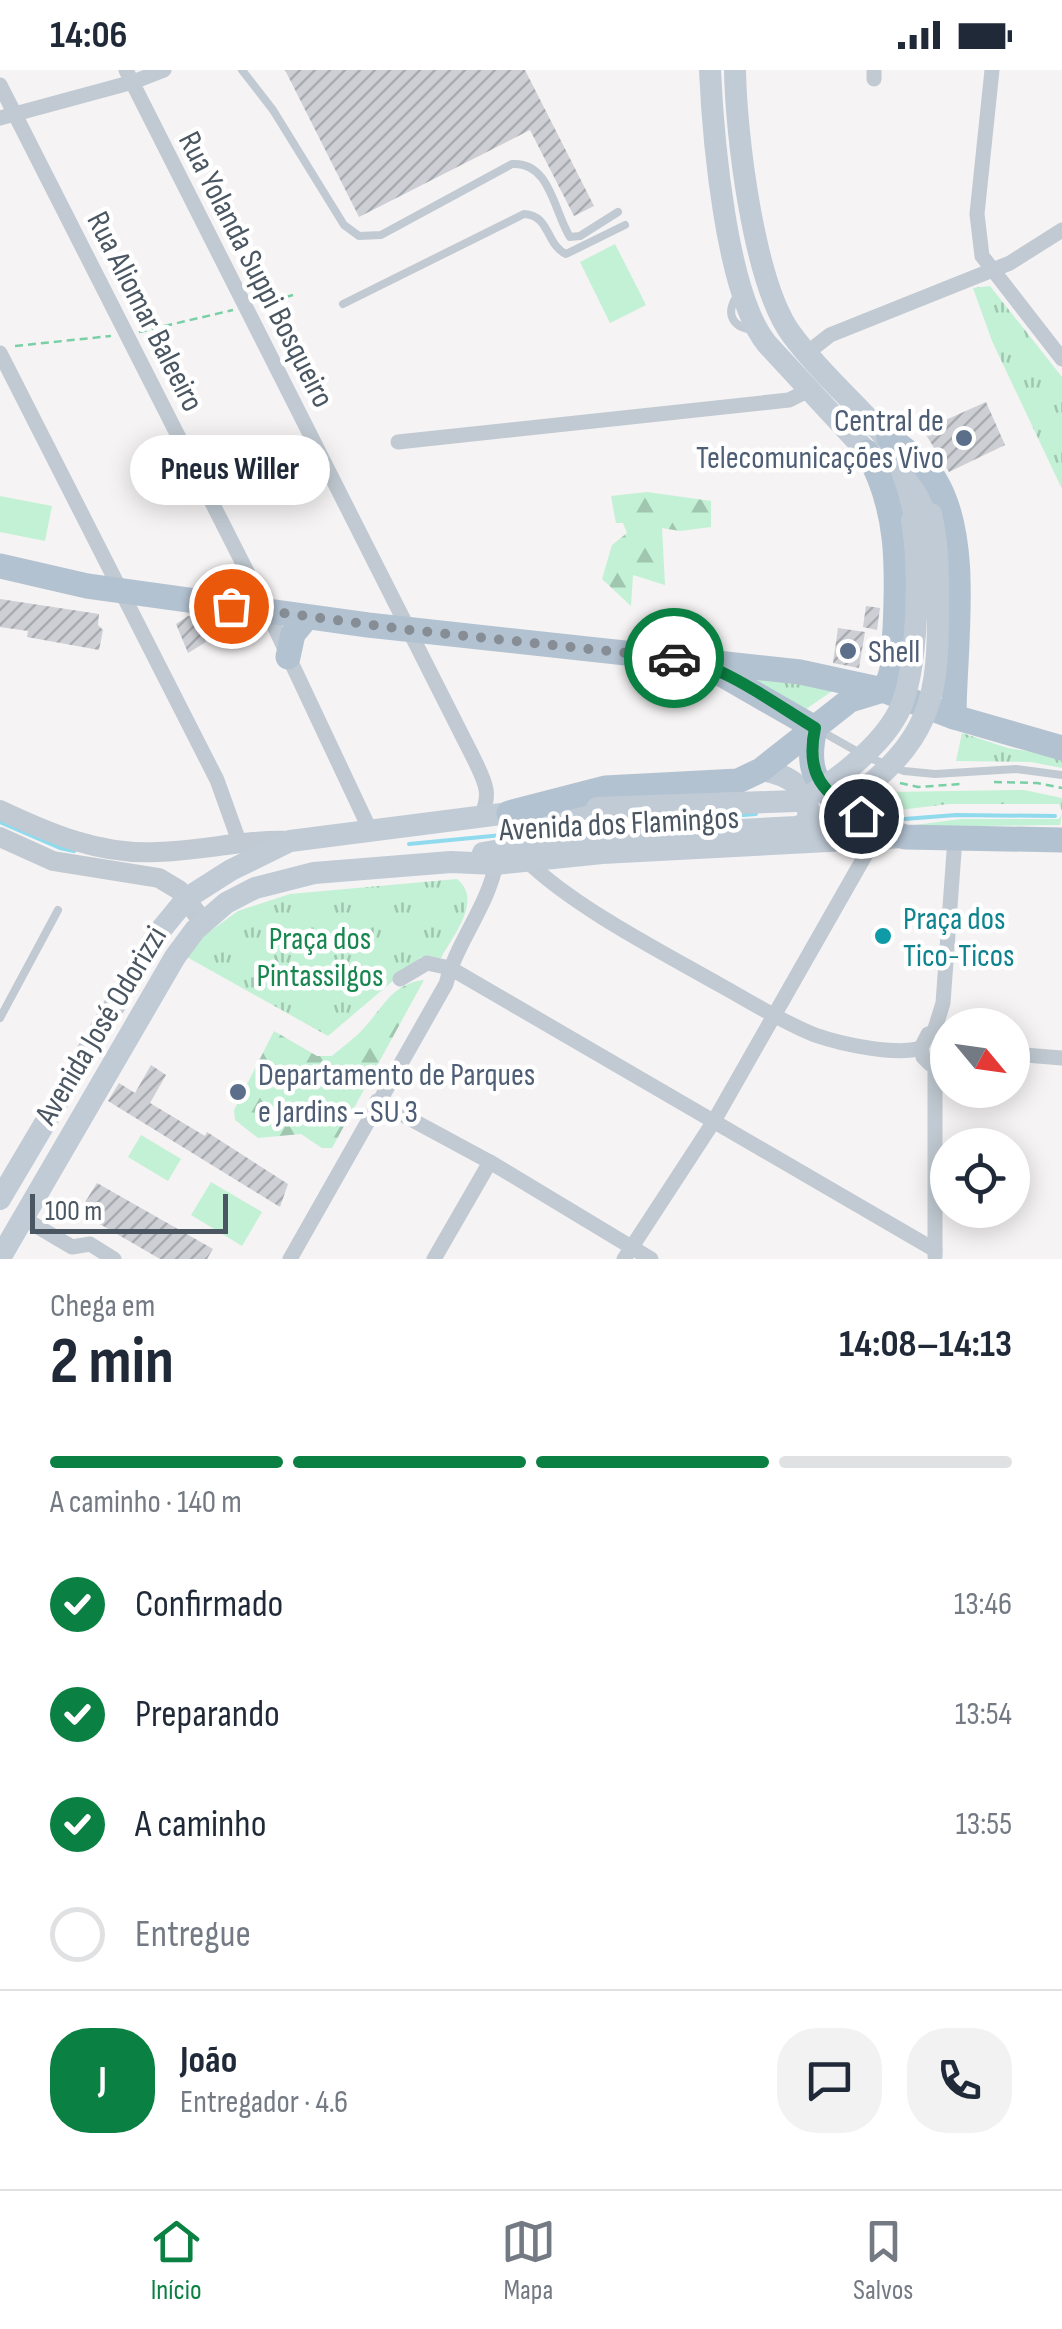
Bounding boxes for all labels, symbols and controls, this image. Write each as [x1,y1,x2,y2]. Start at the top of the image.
text: 14:06 [50,13,127,58]
street label: Rua Yolanda Suppi Bosqueiro [169,125,342,414]
street label: Rua Aliomar Baleeiro [78,205,212,418]
place label: Central de Telecomunicações Vivo [696,402,944,478]
marker: Central de Telecomunicações Vivo [953,427,975,449]
callout: Pneus Willer [131,436,331,506]
text: Pneus Willer [161,450,299,489]
pin [189,564,274,649]
icon: bag [204,579,259,634]
courier [624,608,724,708]
icon: car [647,631,702,686]
place label: Shell [868,633,920,672]
marker: Shell [837,640,859,662]
pin [819,774,904,859]
icon: home [834,789,889,844]
street label: Avenida dos Flamingos [497,799,740,850]
place label: Praça dos Tico-Ticos [903,900,1015,976]
street label: Avenida José Odorizzi [26,920,176,1133]
park label: Praça dos Pintassilgos [256,920,384,996]
marker: Praça dos Tico-Ticos [872,925,894,947]
north arrow [930,1008,1030,1108]
map controls [930,1008,1030,1228]
place label: Departamento de Parques e Jardins - SU 3 [258,1056,535,1132]
marker: Departamento de Parques e Jardins - SU 3 [227,1081,249,1103]
button: locate [930,1128,1030,1228]
scale bar [30,1189,228,1234]
text: 100 m [45,1195,102,1228]
text: Chega em [50,1287,155,1326]
text: 14:08–14:13 [839,1322,1012,1367]
text: 2 min [50,1324,174,1402]
text: A caminho · 140 m [50,1483,242,1522]
icon: check [50,1577,105,1632]
text: Confirmado [135,1582,283,1627]
text: 13:46 [954,1585,1012,1624]
icon: check [50,1687,105,1742]
text: Preparando [135,1692,280,1737]
text: 13:54 [955,1695,1012,1734]
icon: check [50,1797,105,1852]
text: A caminho [135,1802,266,1847]
text: 13:55 [956,1805,1012,1844]
text: Entregue [135,1912,251,1957]
button: chat [777,2028,882,2133]
button: phone [907,2028,1012,2133]
text: João [180,2038,237,2083]
text: J [98,2058,107,2103]
text: Entregador · 4.6 [180,2083,348,2122]
tab: Início [149,2214,204,2307]
tab: Mapa [501,2214,556,2307]
tab: Salvos [853,2214,913,2307]

